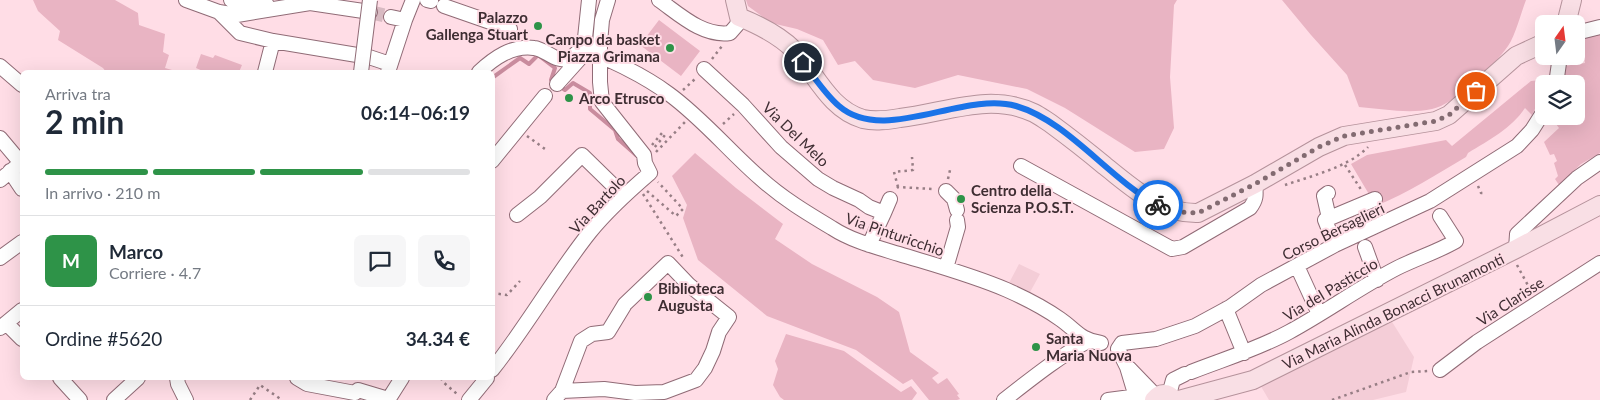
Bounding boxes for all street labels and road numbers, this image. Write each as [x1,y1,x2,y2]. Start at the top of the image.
street label: Via Del Melo [759,98,833,170]
street label: Via Bartolo [565,171,629,237]
street label: Corso Bersaglieri [1279,198,1387,264]
street label: Via Pinturicchio [843,209,947,259]
street label: Via Maria Alinda Bonacci Brunamonti [1279,249,1507,373]
street label: Via del Pasticcio [1279,254,1381,324]
street label: Via Clarisse [1473,273,1547,329]

